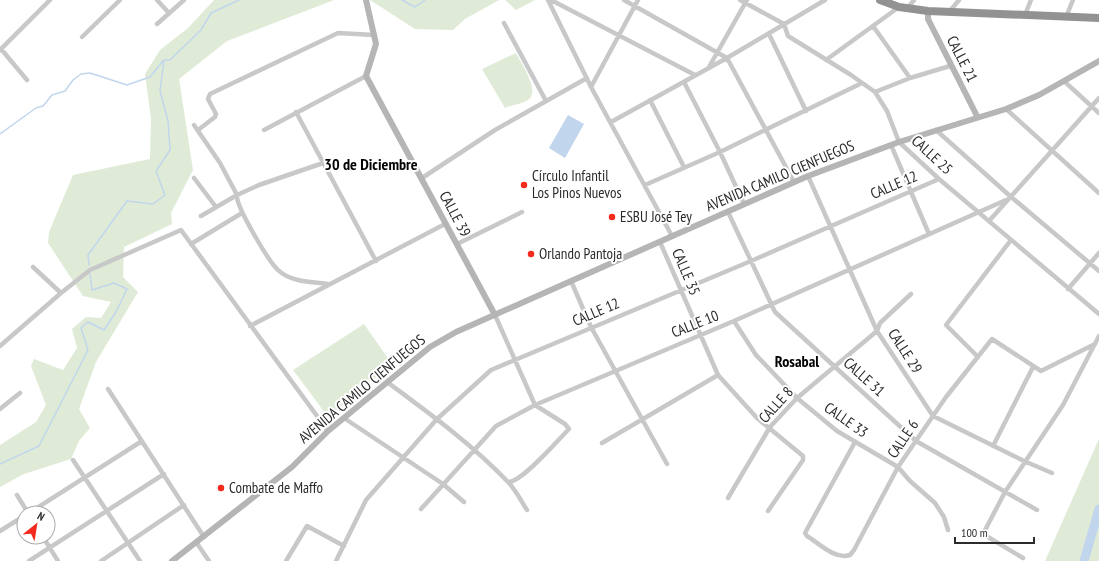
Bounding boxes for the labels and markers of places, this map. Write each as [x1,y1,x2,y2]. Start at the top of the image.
place label: Círculo Infantil Los Pinos Nuevos [532,166,622,202]
marker: Círculo Infantil Los Pinos Nuevos [519,180,529,190]
place label: ESBU José Tey [620,207,692,226]
marker: ESBU José Tey [607,212,617,222]
place label: Orlando Pantoja [539,244,622,263]
marker: Orlando Pantoja [526,249,536,259]
place label: Combate de Maffo [229,478,323,497]
marker: Combate de Maffo [216,483,226,493]

